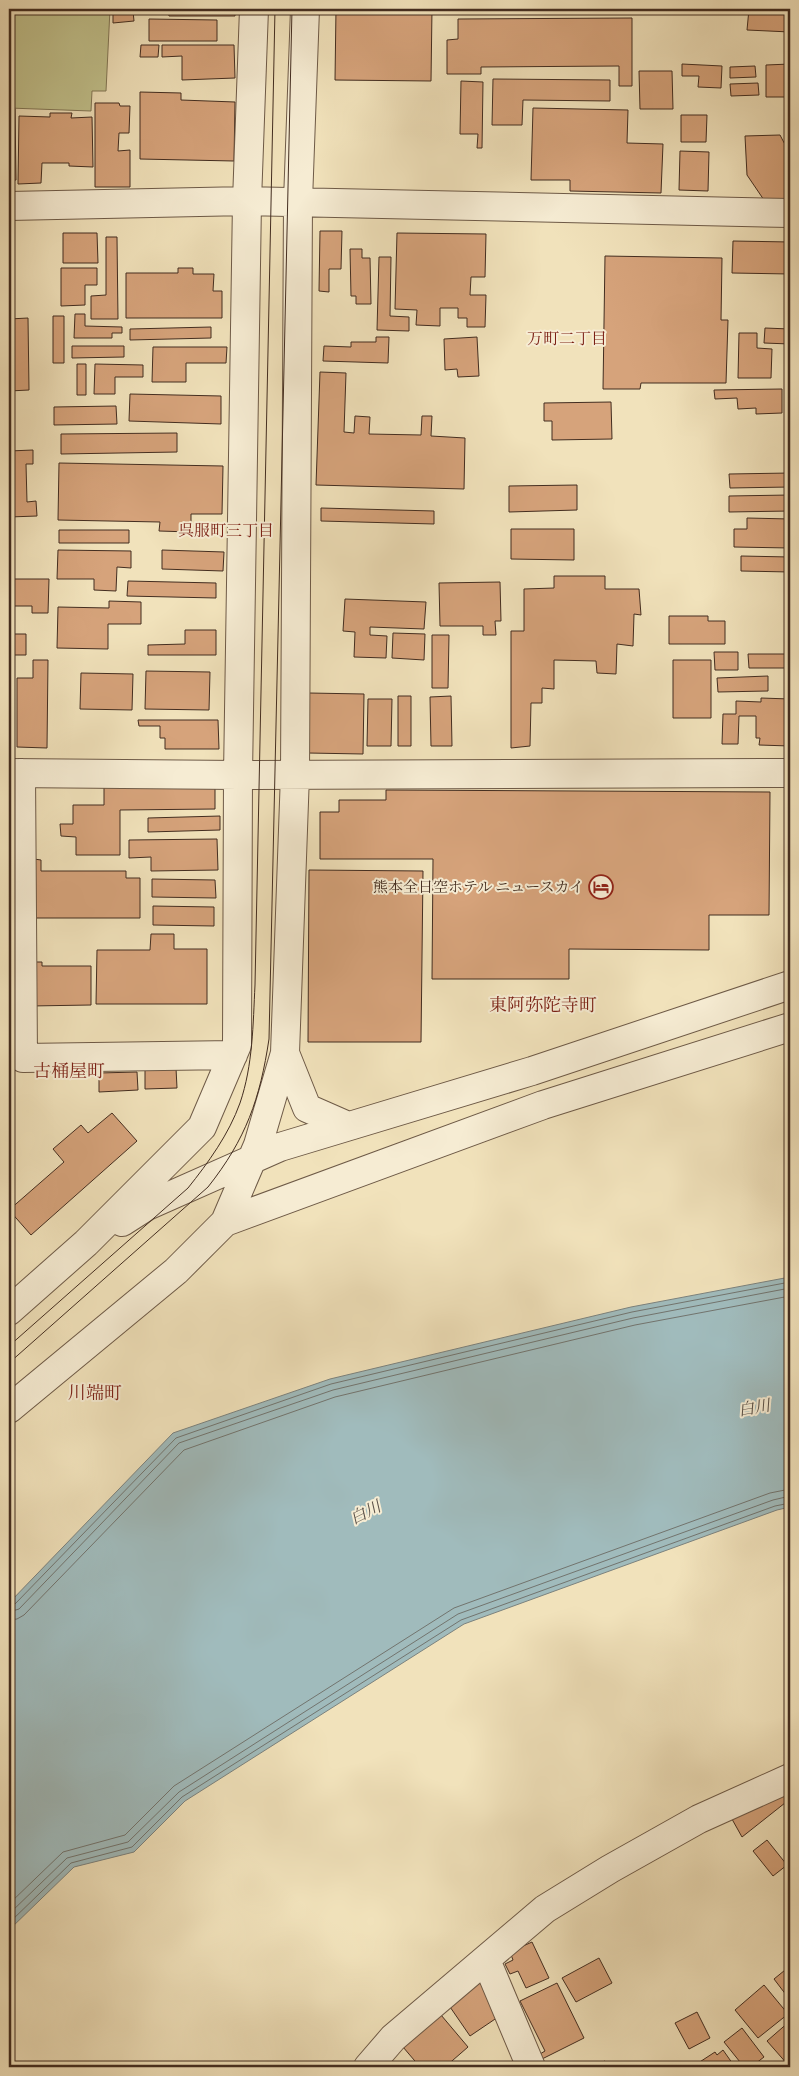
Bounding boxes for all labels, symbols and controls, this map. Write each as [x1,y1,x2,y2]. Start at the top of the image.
district label: 万町二丁目 [527,329,607,351]
district label: 呉服町三丁目 [178,521,274,543]
hotel icon: 熊本全日空ホテル ニュースカイ [588,874,614,900]
place label: 熊本全日空ホテル ニュースカイ [373,878,584,899]
district label: 東阿弥陀寺町 [489,994,597,1019]
district label: 古桶屋町 [33,1060,105,1085]
district label: 川端町 [68,1382,122,1407]
water label: 白川 [737,1395,774,1423]
water label: 白川 [347,1496,387,1531]

